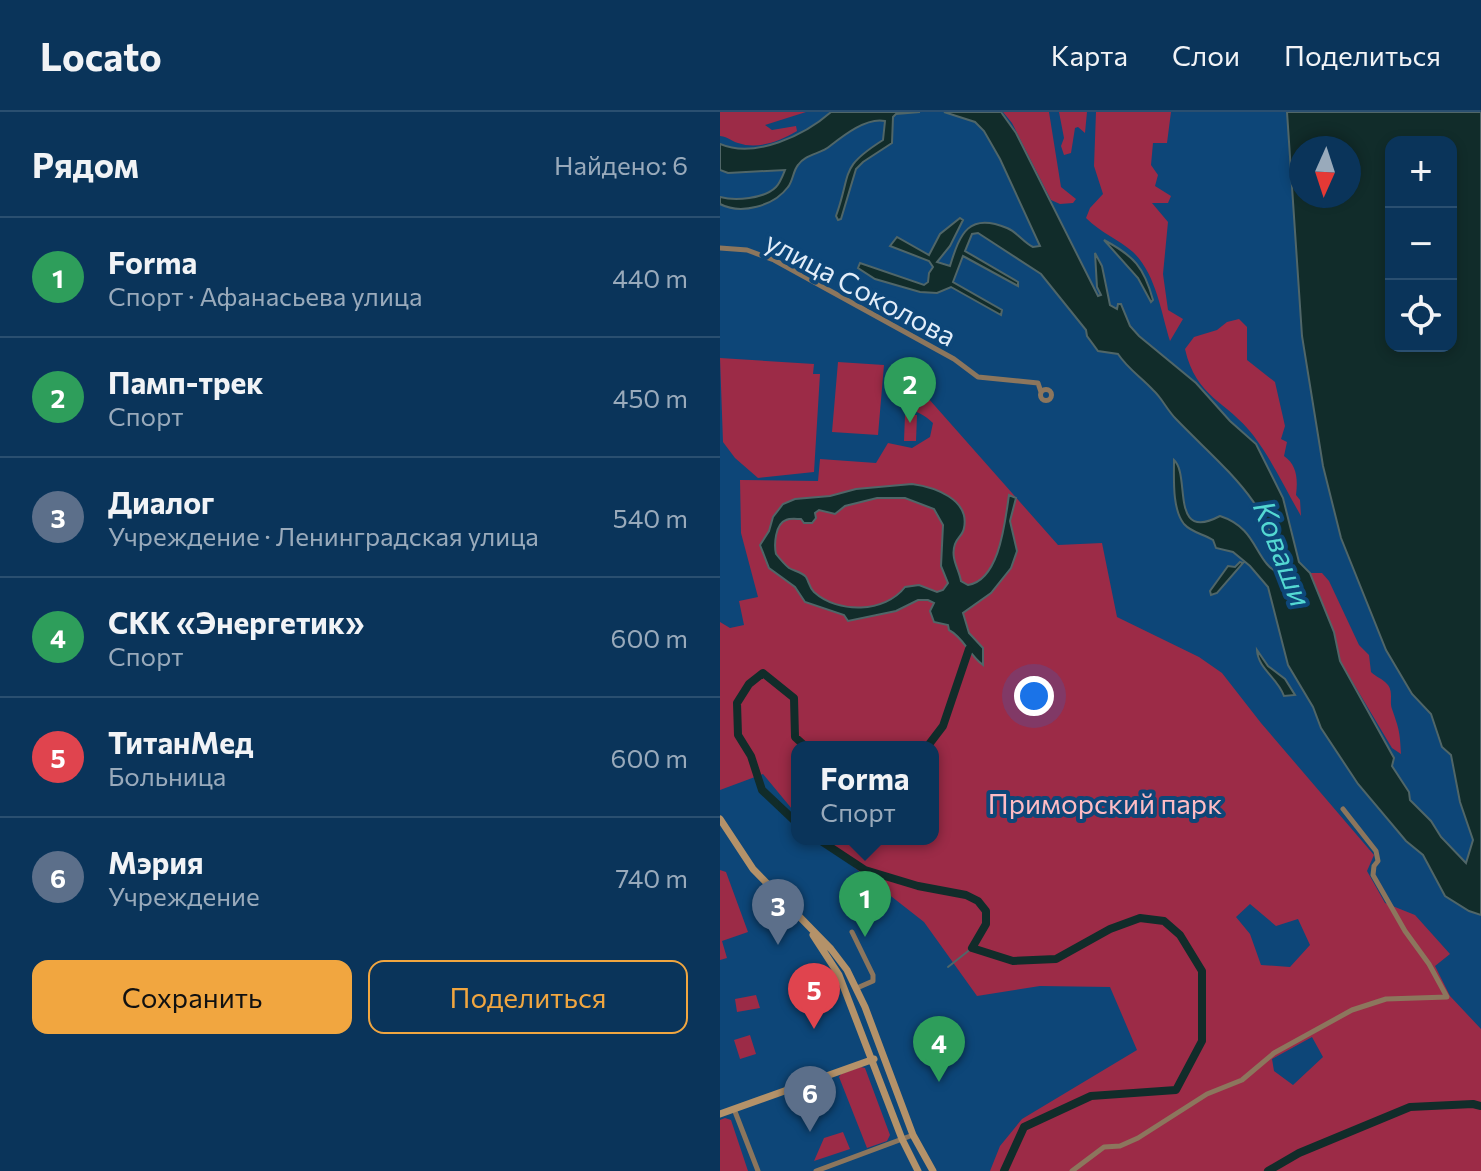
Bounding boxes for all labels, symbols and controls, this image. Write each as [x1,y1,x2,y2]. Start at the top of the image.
text: Locato [40,32,162,79]
text: Карта [1051,38,1128,72]
text: Слои [1172,38,1240,72]
text: Поделиться [1284,38,1441,72]
north arrow [1289,136,1361,208]
map controls [1385,136,1457,352]
button: + [1385,136,1457,208]
text: Рядом [32,143,139,185]
text: Найдено: 6 [554,149,688,180]
button: − [1385,208,1457,280]
street label: улица Соколова [760,223,962,353]
text: Forma [108,243,197,280]
text: 1 [52,262,64,293]
text: 440 m [612,262,688,293]
text: Спорт · Афанасьева улица [108,280,422,311]
button: locate [1385,280,1457,352]
pin: 2 [884,357,936,423]
text: Памп-трек [108,363,263,400]
text: 2 [51,382,65,413]
text: 450 m [613,382,688,413]
text: Спорт [108,400,183,431]
text: Диалог [108,483,214,520]
water label: Коваши [1247,495,1321,611]
text: 3 [50,502,66,533]
text: 540 m [613,502,688,533]
text: Учреждение · Ленинградская улица [108,520,539,551]
text: СКК «Энергетик» [108,603,364,640]
text: 4 [50,622,66,653]
text: 600 m [611,622,688,653]
text: Спорт [108,640,183,671]
your location [1014,676,1054,716]
text: ТитанМед [108,723,253,760]
popup [791,741,939,845]
text: 5 [50,742,66,773]
text: 600 m [611,742,688,773]
text: Forma [820,759,910,796]
text: Больница [108,760,226,791]
park label: Приморский парк [988,786,1222,820]
text: Спорт [820,796,896,827]
text: Мэрия [108,843,203,880]
text: 6 [50,862,66,893]
text: 740 m [616,862,688,893]
pin: 1 [839,871,891,937]
pin: 3 [752,879,804,945]
text: Учреждение [108,880,260,911]
button: Сохранить [32,960,352,1034]
button: Поделиться [368,960,688,1034]
pin: 5 [788,963,840,1029]
pin: 4 [913,1016,965,1082]
pin: 6 [784,1066,836,1132]

